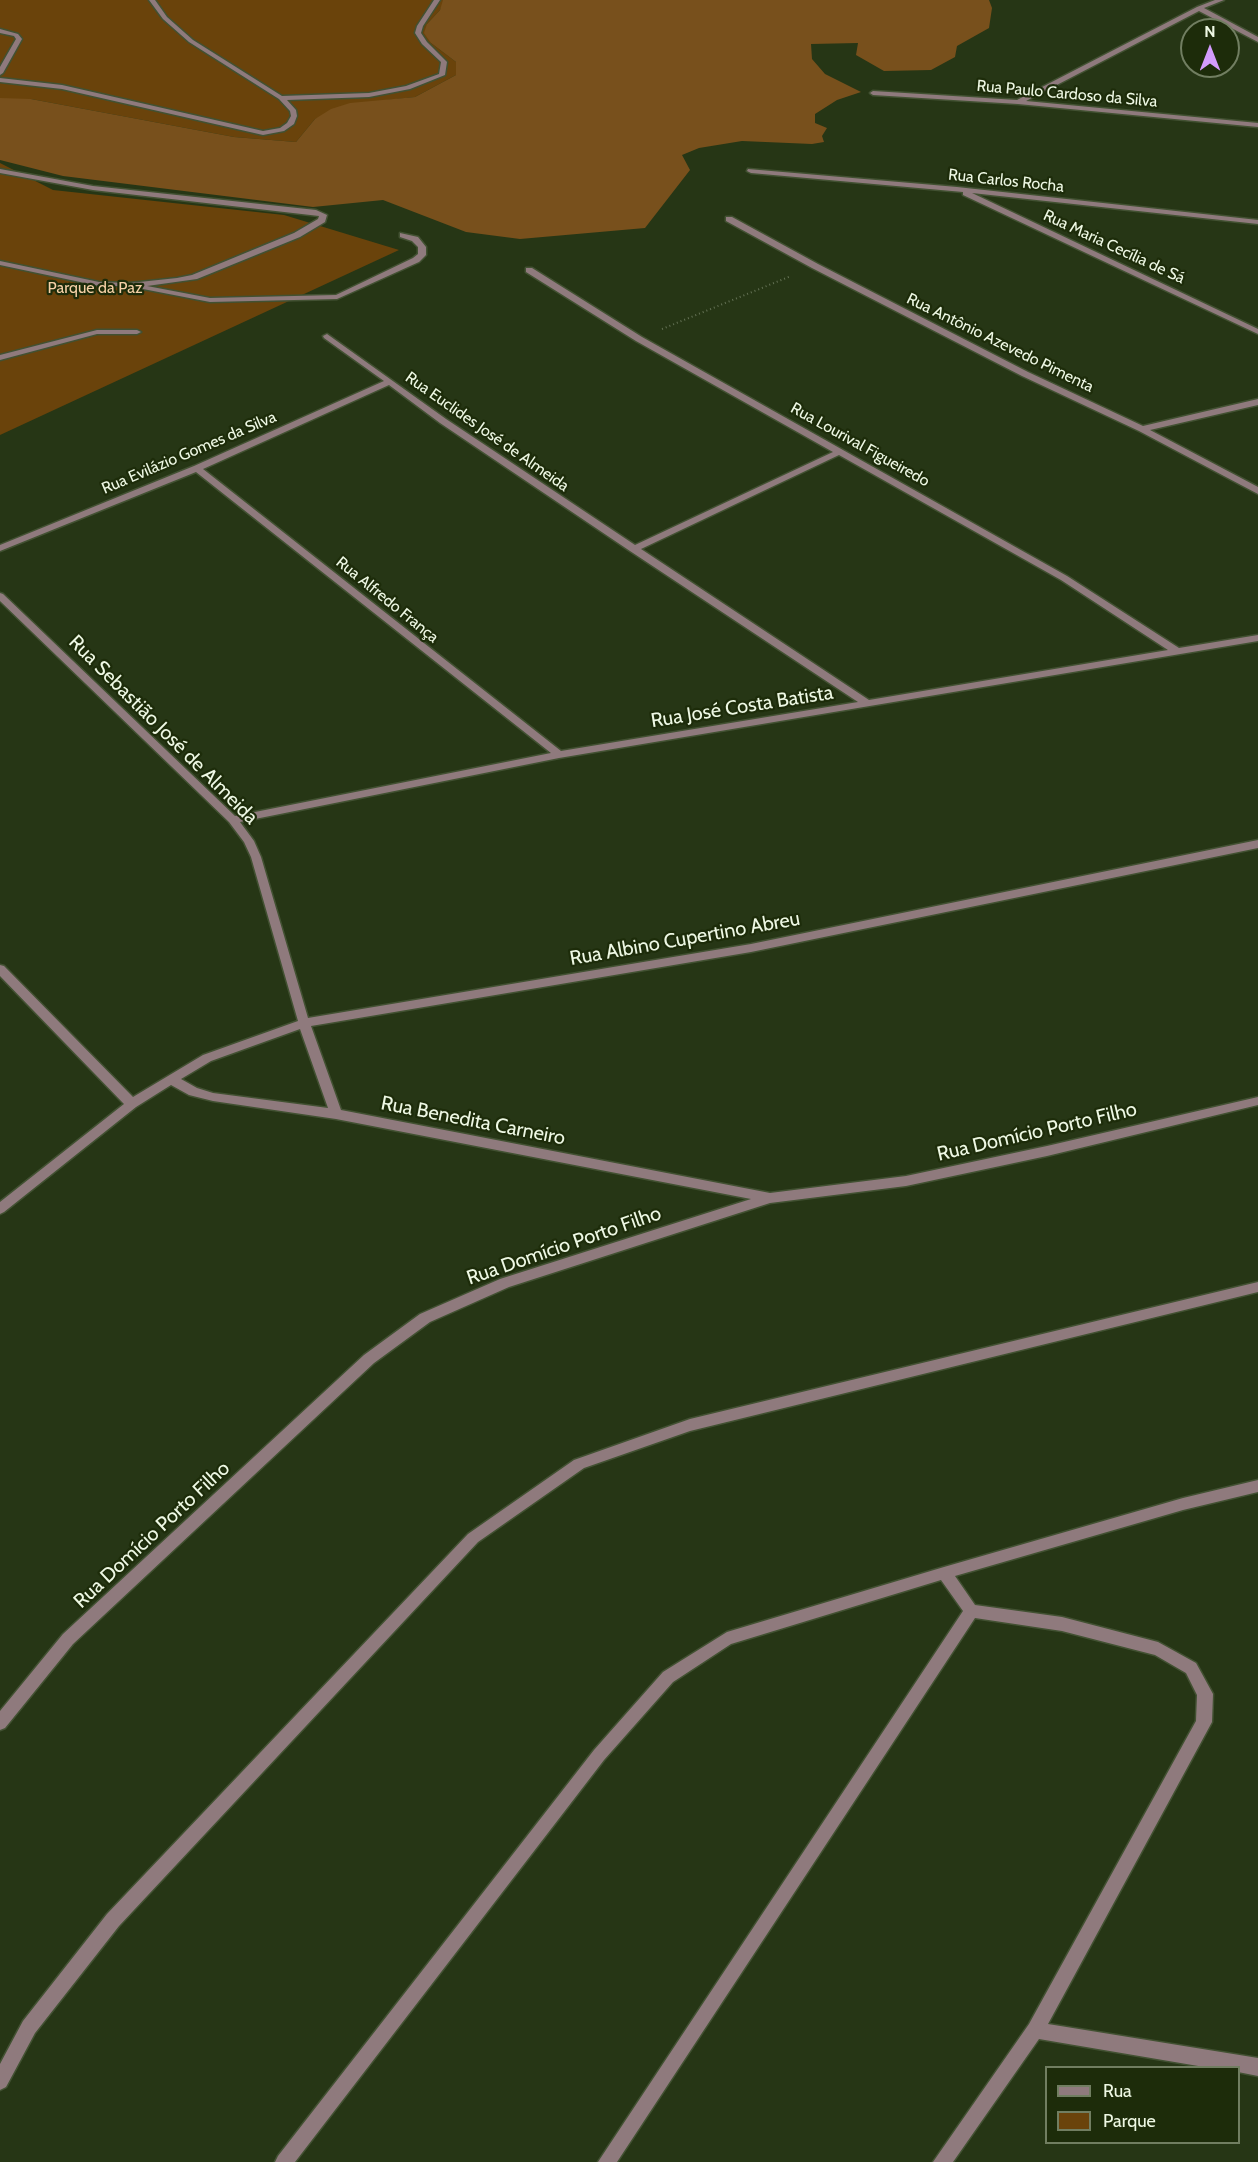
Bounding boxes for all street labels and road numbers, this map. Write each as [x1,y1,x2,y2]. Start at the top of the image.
street label: Rua Paulo Cardoso da Silva [976,77,1158,111]
street label: Rua Carlos Rocha [947,165,1065,197]
street label: Rua Maria Cecília de Sá [1040,206,1188,288]
street label: Rua Antônio Azevedo Pimenta [903,289,1097,397]
street label: Rua Euclides José de Almeida [402,368,572,496]
street label: Rua Lourival Figueiredo [787,399,933,491]
street label: Rua Evilázio Gomes da Silva [99,408,279,498]
street label: Rua Alfredo França [332,553,442,647]
street label: Rua Sebastião José de Almeida [63,630,263,830]
street label: Rua José Costa Batista [649,681,835,733]
street label: Rua Albino Cupertino Abreu [568,907,802,971]
street label: Rua Benedita Carneiro [379,1091,567,1151]
street label: Rua Domício Porto Filho [935,1097,1139,1167]
street label: Rua Domício Porto Filho [464,1201,664,1291]
street label: Rua Domício Porto Filho [69,1457,235,1613]

